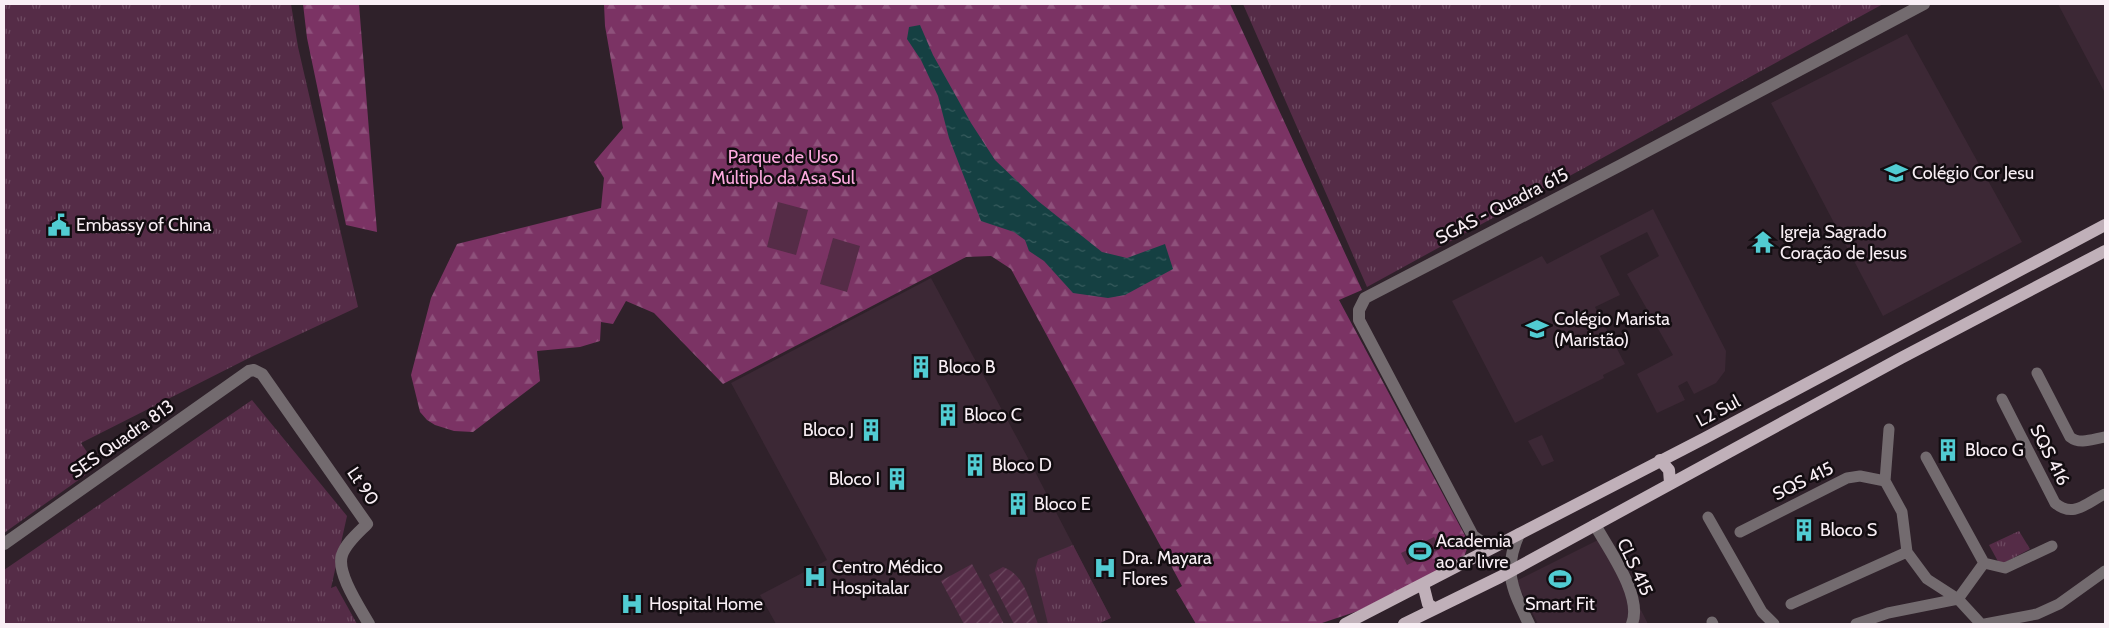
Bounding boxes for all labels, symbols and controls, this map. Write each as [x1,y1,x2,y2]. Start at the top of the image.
park label: Parque de Uso Múltiplo da Asa Sul [711,146,856,189]
school or university icon: Colégio Cor Jesu [1883,160,1909,186]
place label: Colégio Cor Jesu [1912,162,2034,184]
street label: SGAS - Quadra 615 [1432,163,1572,249]
public building icon: Embassy of China [46,212,72,238]
place label: Embassy of China [76,214,212,236]
place label: Igreja Sagrado Coração de Jesus [1780,221,1907,264]
temple icon: Igreja Sagrado Coração de Jesus [1750,229,1776,255]
place label: Colégio Marista (Maristão) [1554,308,1670,351]
school or university icon: Colégio Marista (Maristão) [1524,316,1550,342]
building icon: Bloco B [908,354,934,380]
place label: Bloco B [938,356,996,378]
street label: L2 Sul [1692,390,1744,432]
street label: SES Quadra 813 [66,395,178,483]
building icon: Bloco C [935,402,961,428]
place label: Bloco C [964,404,1022,426]
building icon: Bloco J [858,417,884,443]
place label: Bloco J [803,419,854,441]
street label: SQS 416 [2025,421,2075,489]
building icon: Bloco G [1935,437,1961,463]
place label: Bloco G [1965,439,2024,461]
building icon: Bloco D [962,452,988,478]
place label: Bloco D [992,454,1052,476]
street label: SQS 415 [1769,457,1837,505]
street label: Lt 90 [342,463,384,509]
building icon: Bloco I [884,466,910,492]
place label: Bloco I [829,468,880,490]
building icon: Bloco E [1005,491,1031,517]
place label: Bloco E [1034,493,1091,515]
building icon: Bloco S [1791,517,1817,543]
place label: Bloco S [1820,519,1877,541]
place label: Academia ao ar livre [1436,530,1512,573]
street label: CLS 415 [1612,535,1658,599]
sports icon: Academia ao ar livre [1407,538,1433,564]
place label: Dra. Mayara Flores [1122,547,1212,590]
hospital icon: Dra. Mayara Flores [1092,555,1118,581]
place label: Centro Médico Hospitalar [832,556,943,599]
hospital icon: Centro Médico Hospitalar [802,564,828,590]
sports icon: Smart Fit [1547,566,1573,592]
hospital icon: Hospital Home [619,591,645,617]
place label: Hospital Home [649,593,763,615]
place label: Smart Fit [1525,593,1595,615]

